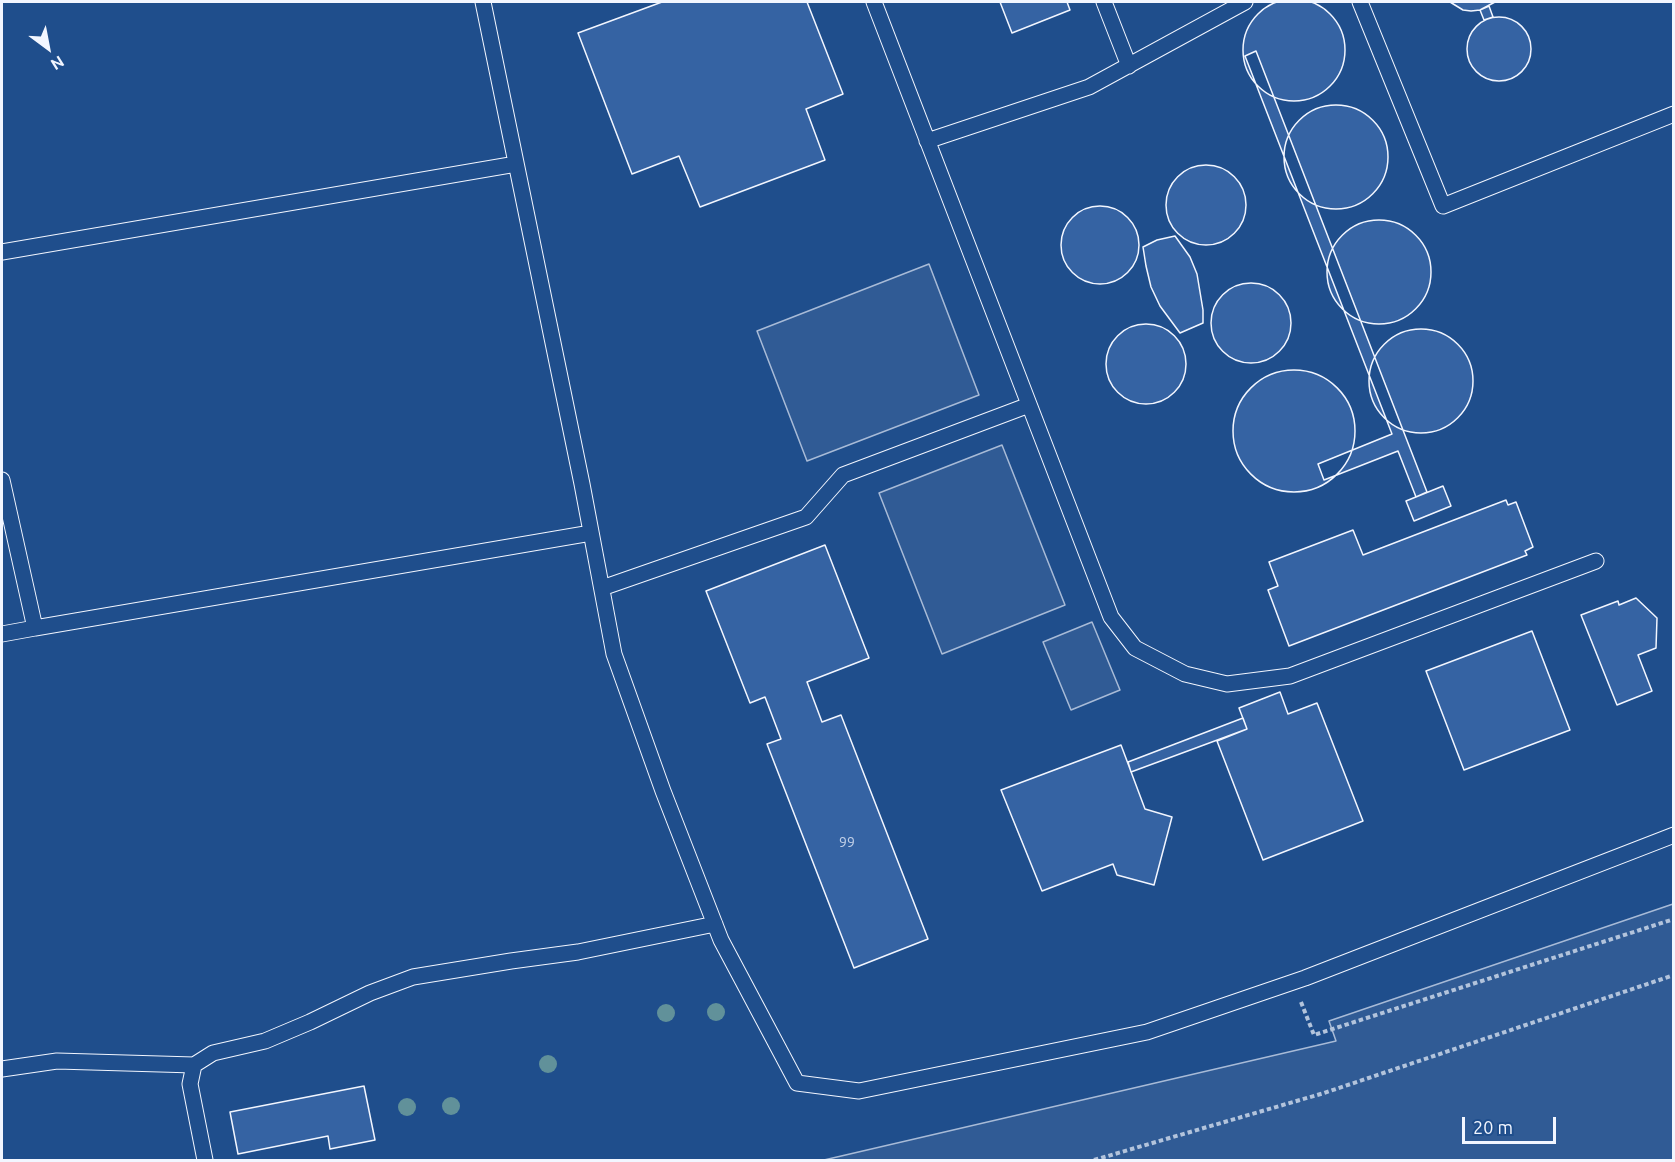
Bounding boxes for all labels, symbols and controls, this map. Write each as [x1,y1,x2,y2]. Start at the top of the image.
north arrow [18,18,78,78]
text: N [48,52,67,74]
house number: 99 [839,834,855,850]
scale bar [1465,1105,1560,1143]
text: 20 m [1473,1117,1513,1137]

